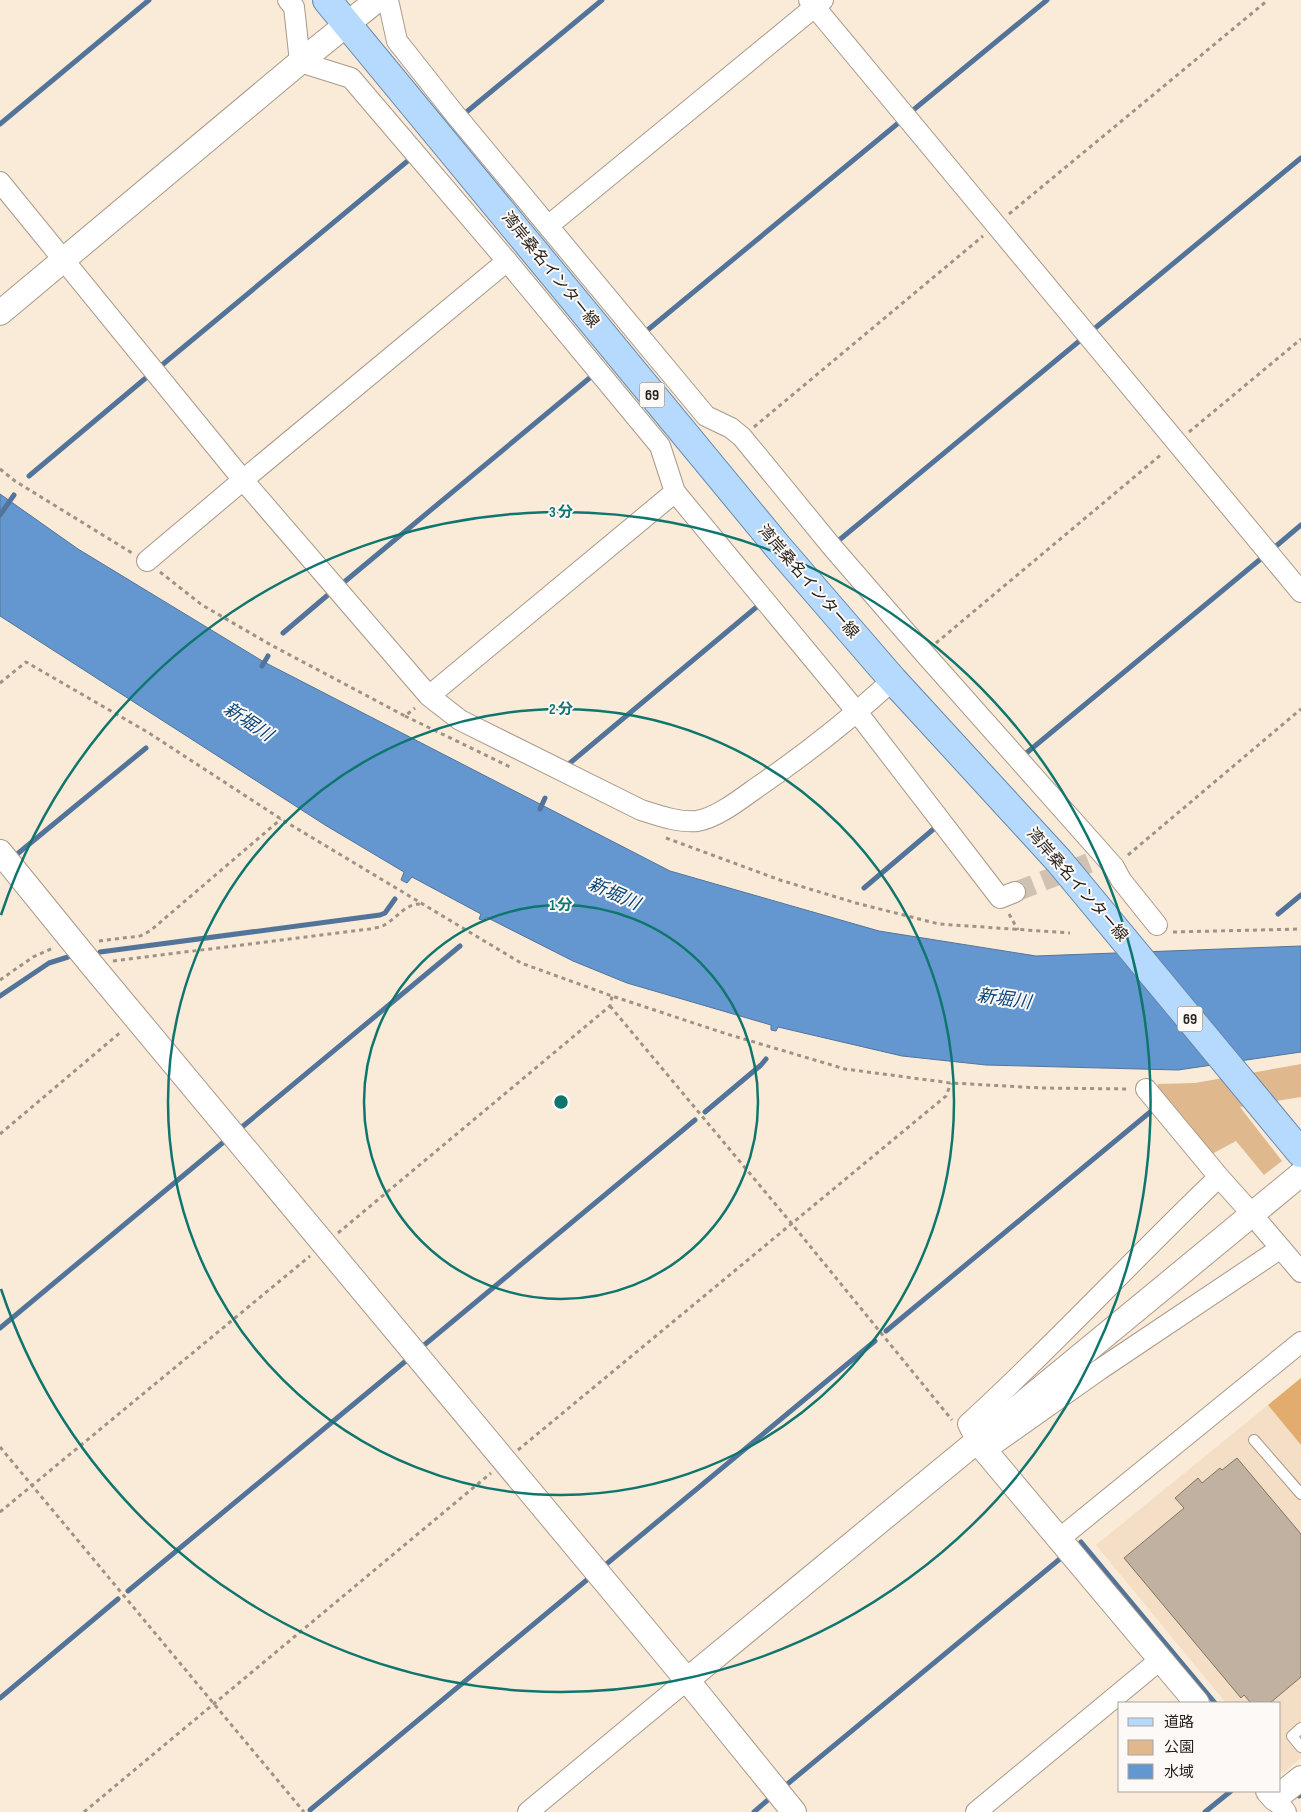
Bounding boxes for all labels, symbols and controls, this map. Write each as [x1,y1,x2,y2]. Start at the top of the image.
street label: 湾岸桑名インター線 [497,208,603,332]
road number: 69 [640,382,664,408]
text: 3 分 [549,503,573,522]
street label: 湾岸桑名インター線 [754,521,862,643]
water label: 新堀川 [220,698,278,747]
text: 2 分 [549,700,573,719]
street label: 湾岸桑名インター線 [1023,824,1131,946]
water label: 新堀川 [585,873,645,915]
text: 1 分 [549,896,573,915]
water label: 新堀川 [976,985,1034,1013]
road number: 69 [1178,1006,1202,1032]
centre of rings [552,1093,570,1111]
legend [1118,1702,1281,1792]
text: 道路 [1164,1713,1194,1732]
text: 公園 [1164,1738,1194,1757]
text: 水域 [1164,1763,1194,1782]

